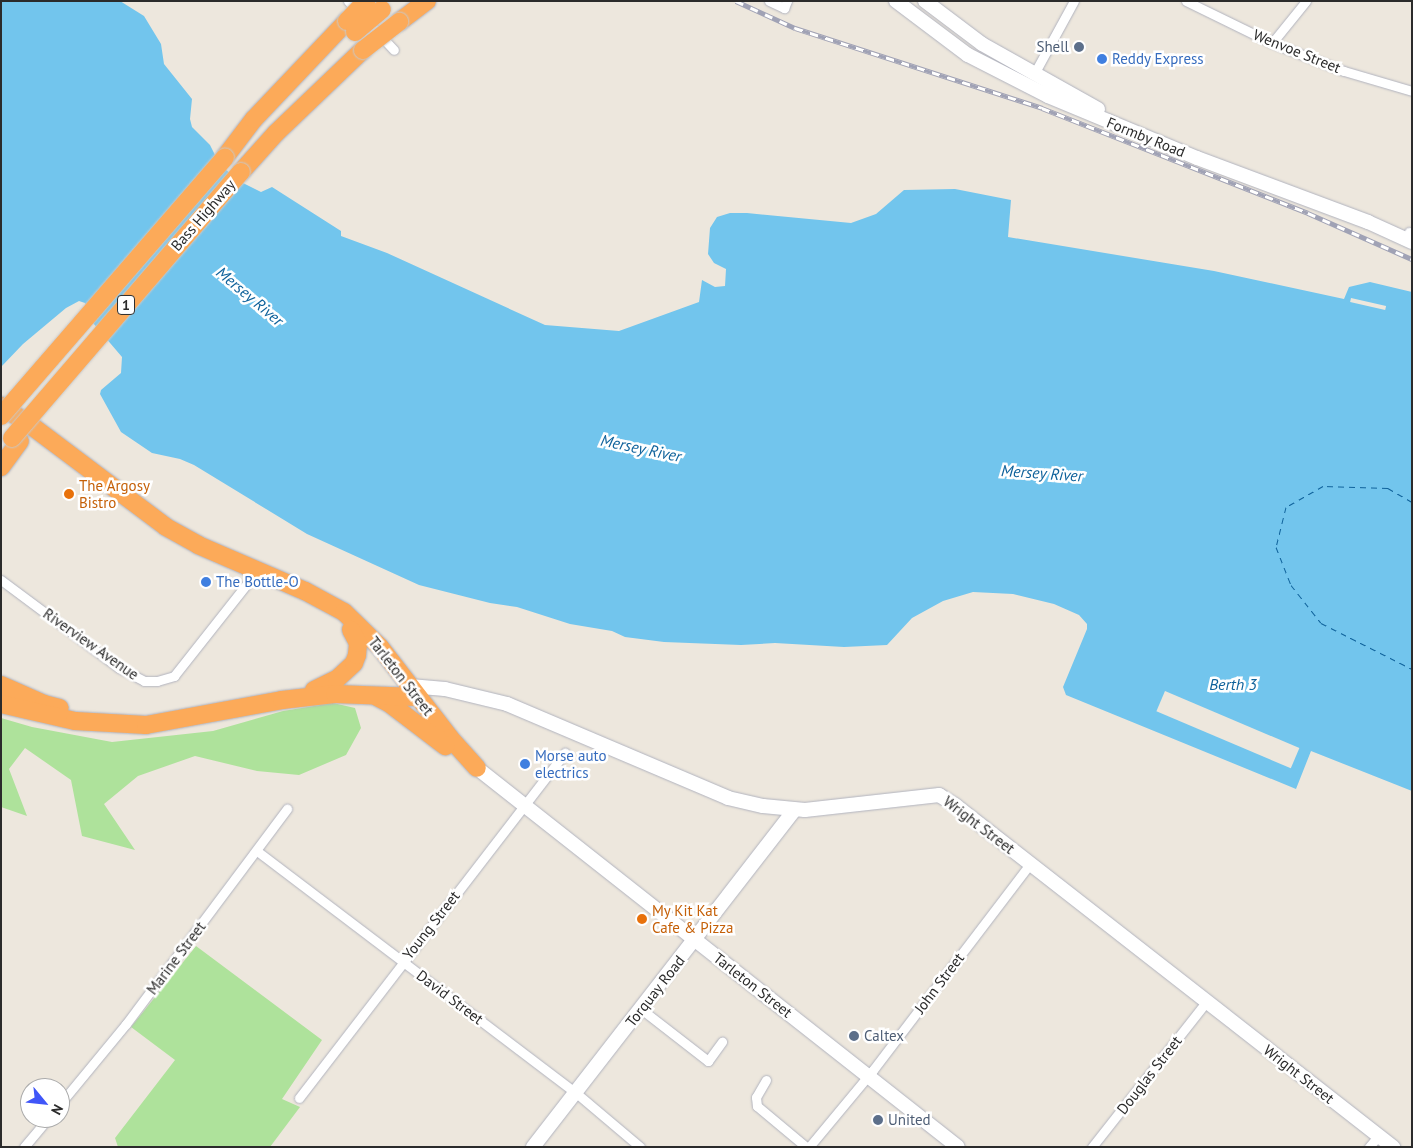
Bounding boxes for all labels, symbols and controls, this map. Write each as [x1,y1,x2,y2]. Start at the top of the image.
street label: Wenvoe Street [1251,25,1343,77]
place label: Shell [1036,38,1069,56]
marker: Shell [1073,41,1085,53]
place label: Reddy Express [1112,50,1204,68]
marker: Reddy Express [1096,53,1108,65]
street label: Formby Road [1104,113,1188,161]
street label: Bass Highway [167,176,239,254]
water label: Mersey River [212,262,288,330]
road number: 1 [116,294,136,316]
water label: Mersey River [599,430,683,466]
water label: Mersey River [1000,461,1084,485]
place label: The Argosy Bistro [79,476,150,511]
marker: The Argosy Bistro [63,488,75,500]
place label: The Bottle-O [216,573,299,591]
marker: The Bottle-O [200,576,212,588]
street label: Riverview Avenue [39,604,143,684]
street label: Tarleton Street [365,633,437,719]
water label: Berth 3 [1209,674,1257,694]
place label: Morse auto electrics [535,746,606,781]
marker: Morse auto electrics [519,758,531,770]
street label: Wright Street [940,792,1018,858]
street label: Young Street [399,887,463,963]
place label: My Kit Kat Cafe & Pizza [652,901,733,936]
marker: My Kit Kat Cafe & Pizza [636,913,648,925]
street label: Marine Street [143,918,209,998]
street label: Tarleton Street [710,949,796,1021]
street label: John Street [910,949,968,1017]
street label: Torquay Road [621,952,689,1030]
street label: David Street [413,966,487,1028]
place label: Caltex [864,1027,904,1045]
marker: Caltex [848,1030,860,1042]
street label: Douglas Street [1113,1032,1185,1118]
street label: Wright Street [1260,1041,1338,1107]
north arrow [20,1078,70,1128]
text: N [47,1101,67,1118]
place label: United [888,1111,931,1129]
marker: United [872,1114,884,1126]

